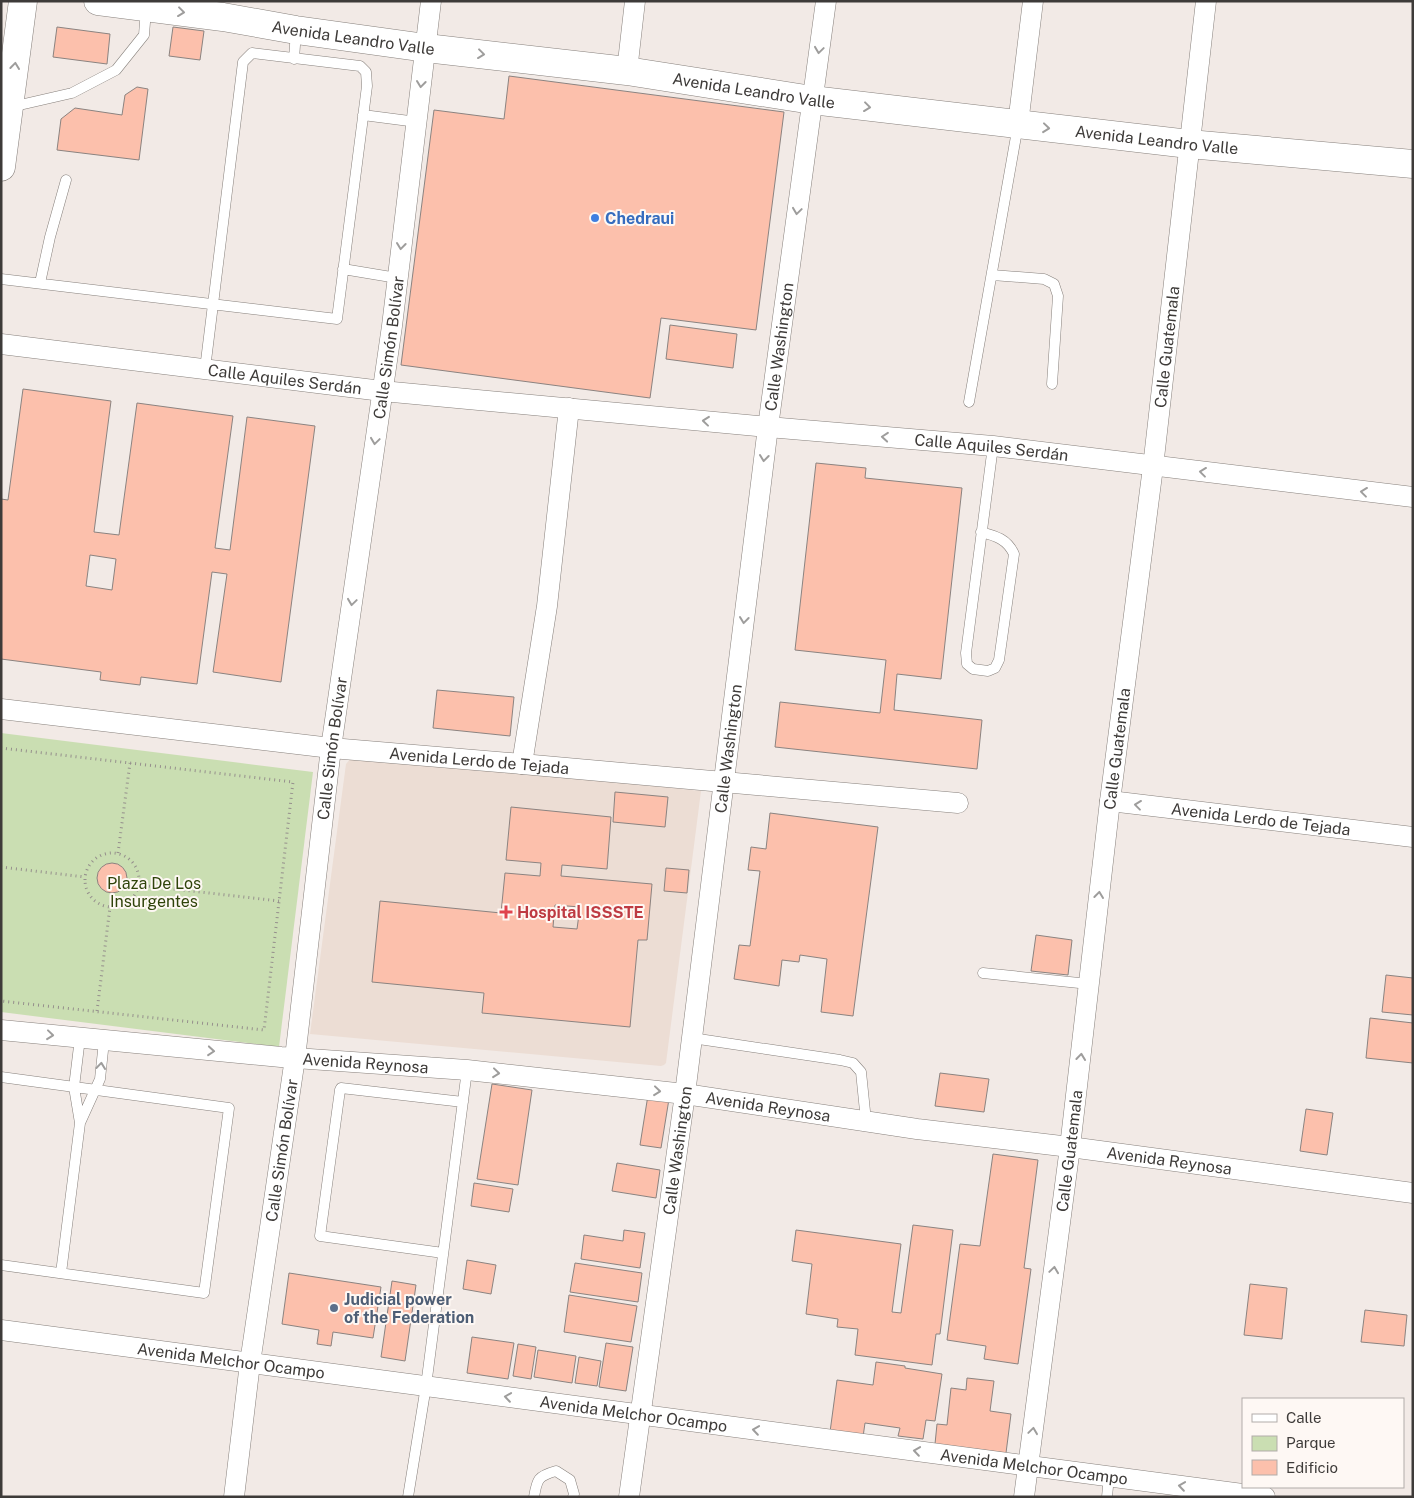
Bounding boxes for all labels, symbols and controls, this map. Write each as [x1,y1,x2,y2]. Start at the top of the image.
one-way arrow [178,6,186,17]
street label: Avenida Leandro Valle [270,16,436,58]
one-way arrow [814,46,825,54]
one-way arrow [477,48,485,59]
one-way arrow [9,62,20,70]
street label: Avenida Leandro Valle [671,69,836,112]
one-way arrow [416,81,427,89]
one-way arrow [863,101,871,112]
street label: Avenida Leandro Valle [1074,121,1239,158]
one-way arrow [1042,122,1050,133]
one-way arrow [792,207,803,215]
place label: Chedraui [605,209,674,228]
marker: Chedraui [589,212,601,224]
one-way arrow [396,242,407,250]
street label: Calle Simón Bolívar [369,275,407,420]
street label: Calle Washington [761,281,797,412]
street label: Calle Guatemala [1150,285,1183,409]
street label: Calle Aquiles Serdán [207,360,363,398]
one-way arrow [701,416,709,427]
street label: Calle Aquiles Serdán [914,430,1070,465]
one-way arrow [881,432,889,443]
one-way arrow [370,438,381,446]
one-way arrow [759,455,770,463]
one-way arrow [1199,467,1207,478]
one-way arrow [1360,487,1368,498]
one-way arrow [347,599,358,607]
one-way arrow [739,616,750,624]
street label: Calle Simón Bolívar [313,676,351,821]
street label: Calle Washington [711,683,745,814]
street label: Calle Guatemala [1100,687,1134,811]
street label: Avenida Lerdo de Tejada [388,743,570,778]
street label: Avenida Lerdo de Tejada [1170,799,1352,839]
one-way arrow [1134,800,1143,810]
park label: Plaza De Los Insurgentes [107,874,201,911]
one-way arrow [1093,891,1104,899]
place label: Hospital ISSSTE [517,903,644,922]
marker: Hospital ISSSTE [499,905,513,919]
one-way arrow [46,1029,54,1040]
one-way arrow [208,1045,216,1056]
street label: Avenida Reynosa [302,1049,429,1077]
one-way arrow [1075,1052,1086,1060]
one-way arrow [95,1062,106,1070]
one-way arrow [492,1067,500,1078]
street label: Calle Simón Bolívar [261,1078,301,1223]
one-way arrow [653,1085,661,1096]
street label: Calle Washington [659,1085,695,1216]
street label: Avenida Reynosa [704,1088,832,1125]
street label: Calle Guatemala [1052,1089,1086,1213]
street label: Avenida Reynosa [1106,1143,1233,1178]
one-way arrow [1048,1266,1059,1274]
place label: Judicial power of the Federation [344,1290,474,1327]
marker: Judicial power of the Federation [328,1302,340,1314]
street label: Avenida Melchor Ocampo [136,1339,326,1382]
one-way arrow [504,1392,512,1403]
street label: Avenida Melchor Ocampo [539,1392,728,1435]
legend [1242,1398,1404,1488]
text: Calle [1286,1409,1322,1426]
one-way arrow [751,1425,759,1436]
one-way arrow [1027,1427,1038,1435]
text: Parque [1286,1434,1336,1451]
street label: Avenida Melchor Ocampo [939,1445,1129,1488]
one-way arrow [913,1446,921,1457]
text: Edificio [1286,1459,1338,1476]
one-way arrow [1178,1481,1186,1492]

